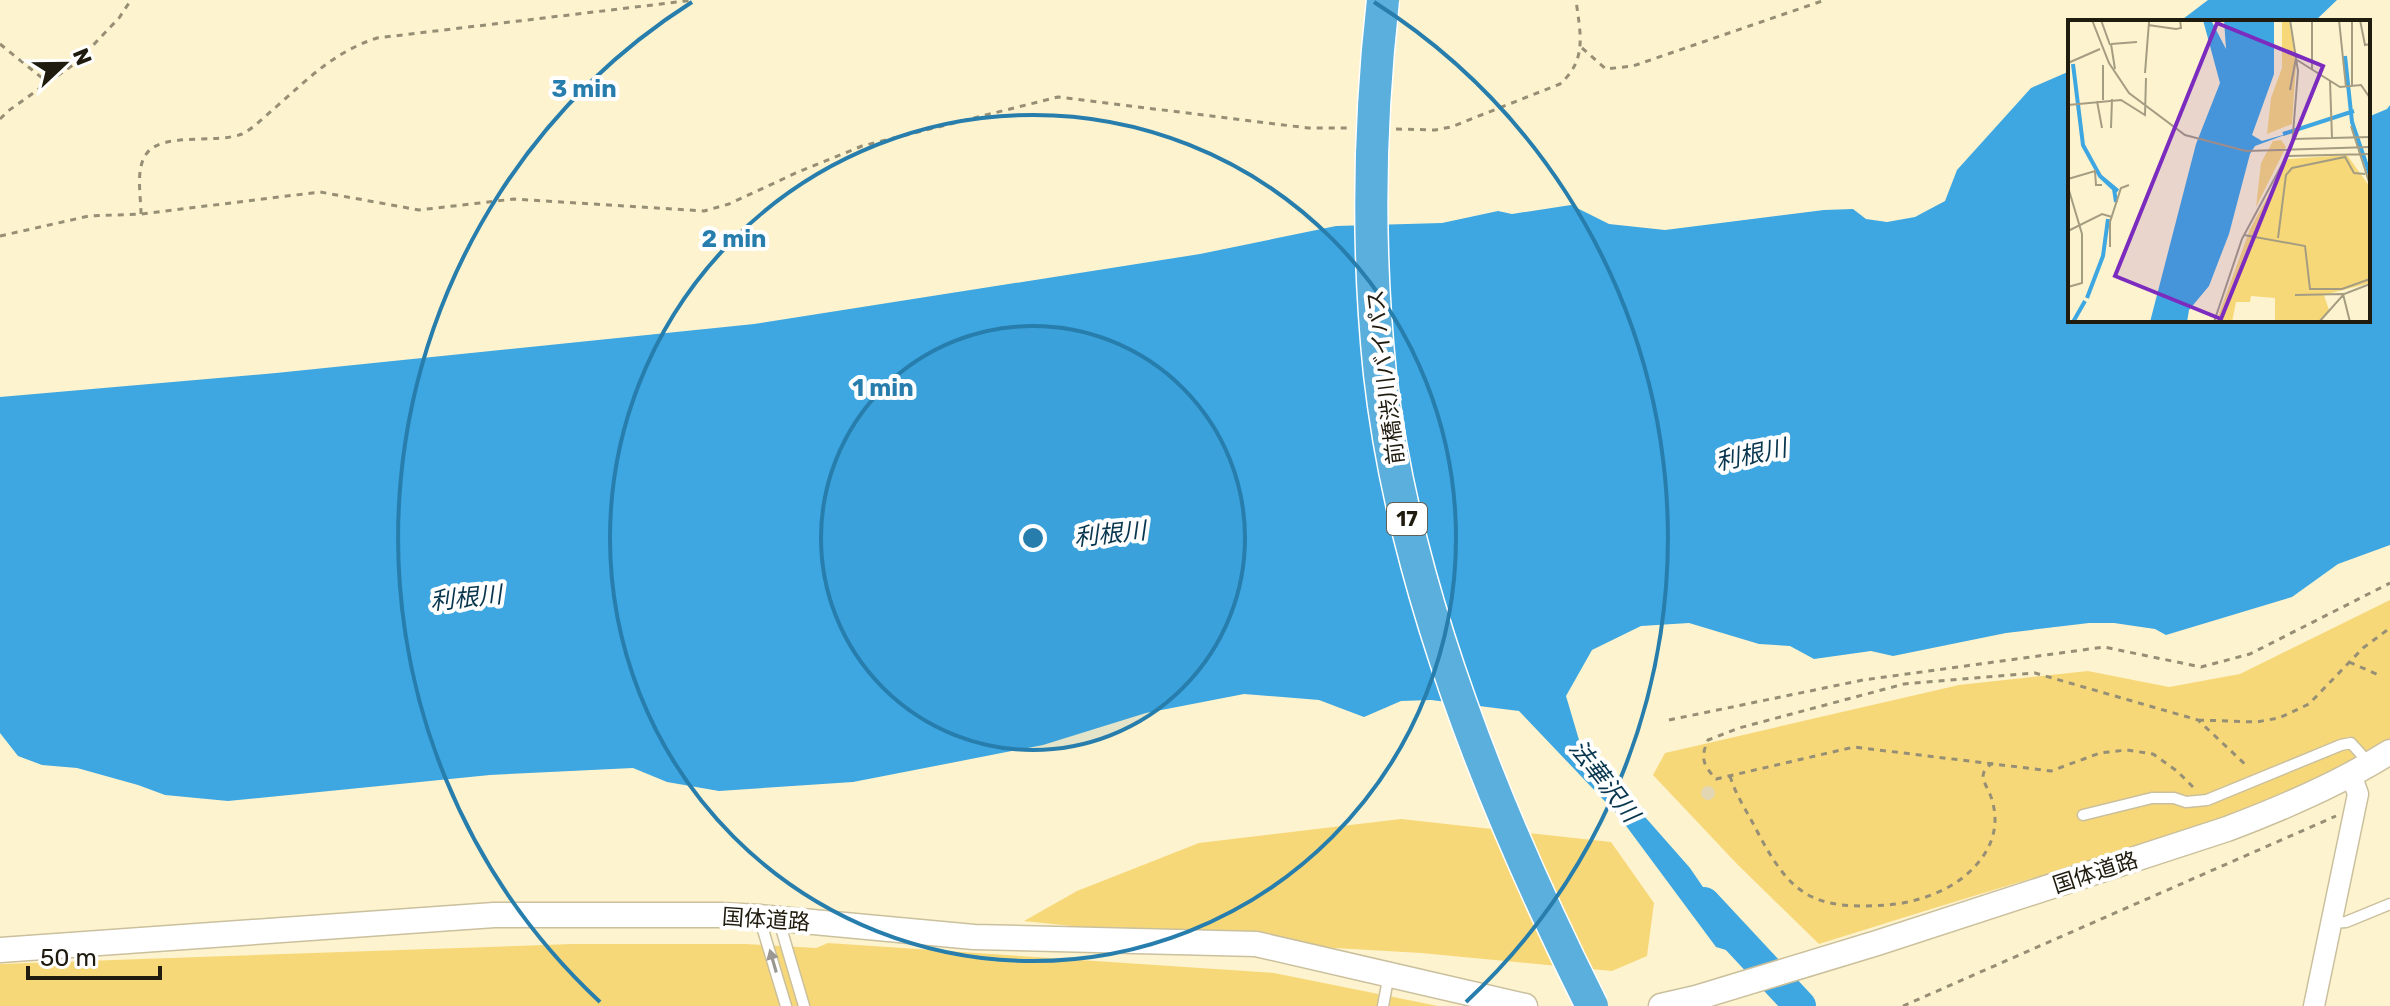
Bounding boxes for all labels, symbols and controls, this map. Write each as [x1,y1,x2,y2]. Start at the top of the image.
inset map [2068,20,2370,322]
north arrow [24,24,104,104]
text: N [67,44,98,69]
text: 3 min [551,75,617,103]
text: 2 min [702,225,767,253]
street label: 前橋渋川バイパス [1361,288,1410,466]
text: 1 min [852,374,914,402]
water label: 利根川 [1713,433,1792,476]
road number: 17 [1387,503,1427,535]
water label: 利根川 [1073,516,1150,552]
centre of rings [1019,524,1047,552]
water label: 利根川 [429,580,506,616]
water label: 法華沢川 [1563,735,1646,830]
street label: 国体道路 [2049,846,2141,899]
street label: 国体道路 [721,903,811,936]
scale bar [28,930,160,980]
text: 50 m [40,944,97,972]
one-way arrow [766,949,779,973]

